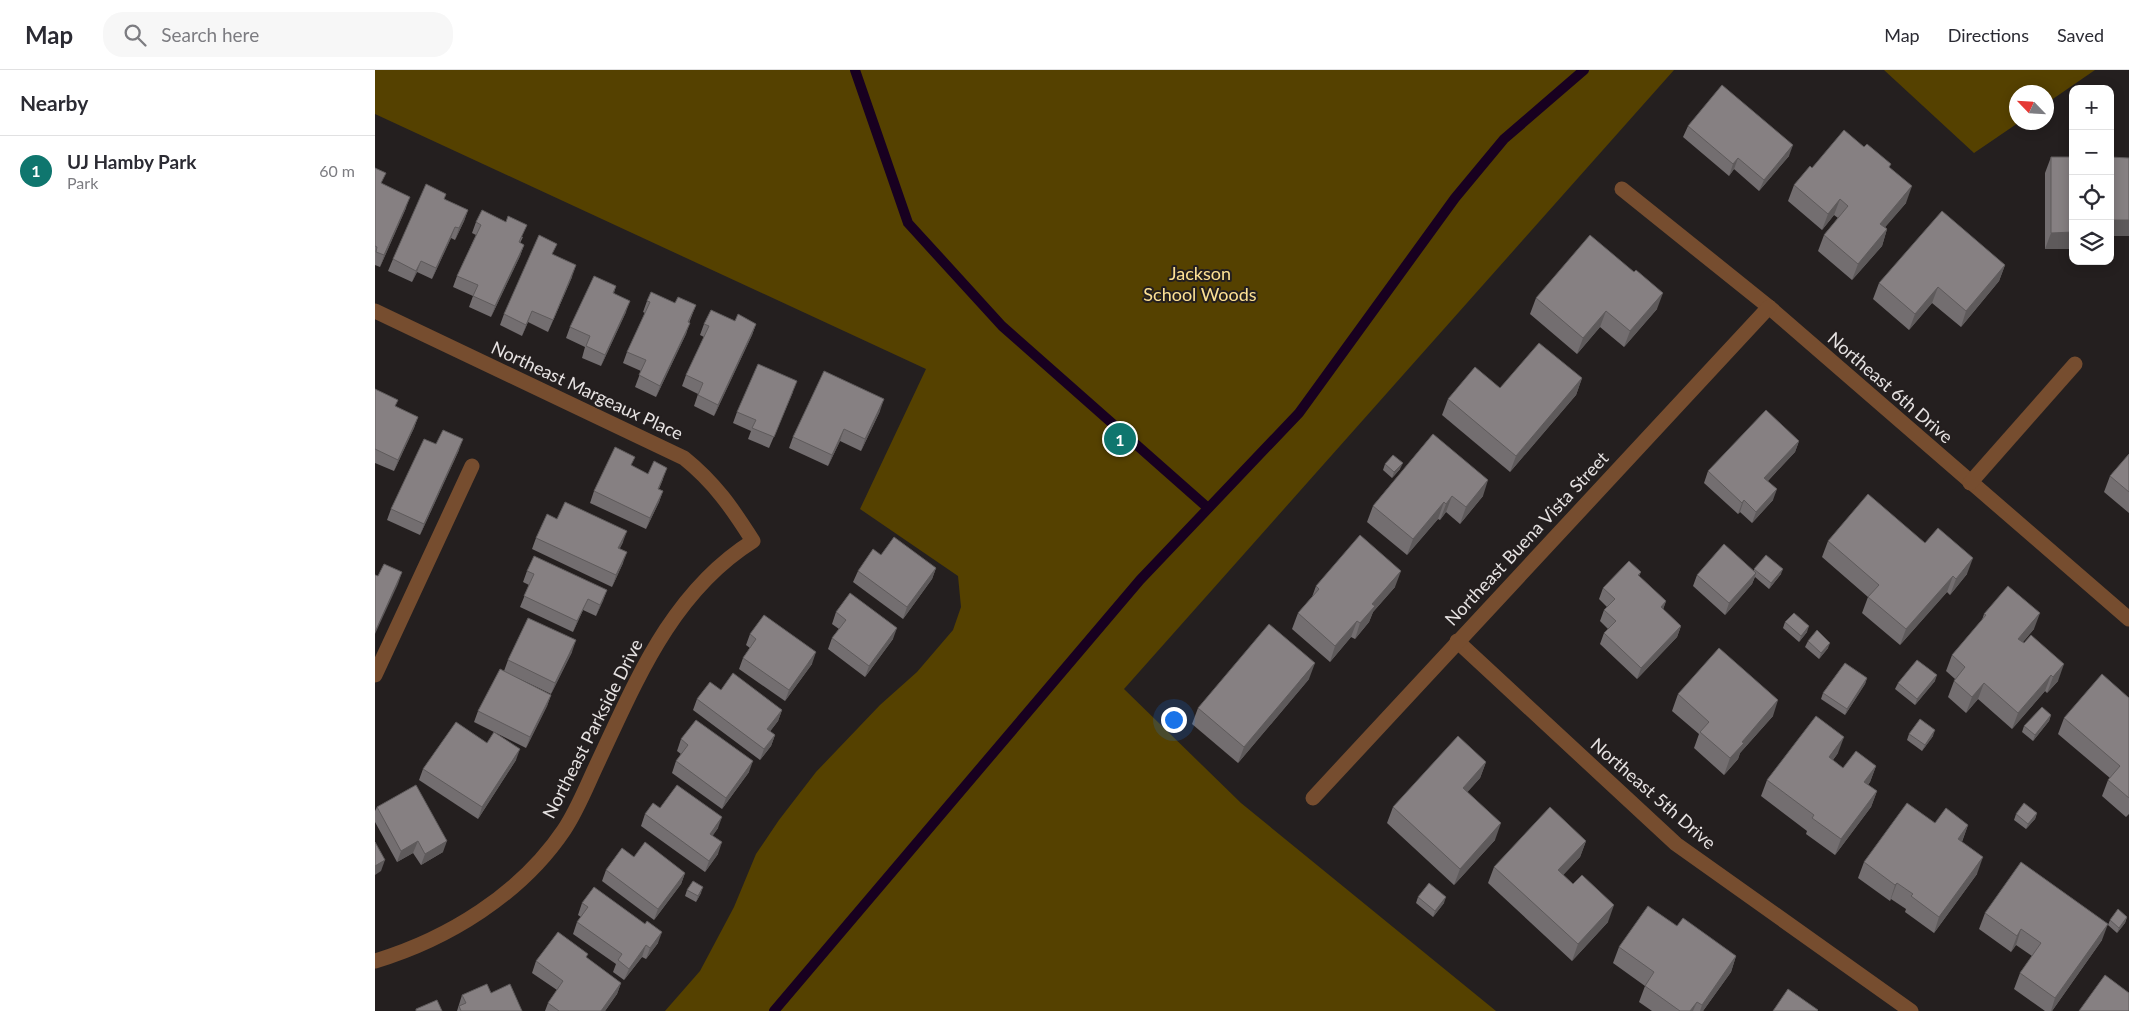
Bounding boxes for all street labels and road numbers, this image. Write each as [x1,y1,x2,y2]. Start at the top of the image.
street label: Northeast 6th Drive [1824,327,1958,448]
street label: Northeast Margeaux Place [488,336,687,444]
street label: Northeast Buena Vista Street [1440,446,1613,630]
street label: Northeast Parkside Drive [537,635,647,822]
street label: Northeast 5th Drive [1587,733,1721,854]

